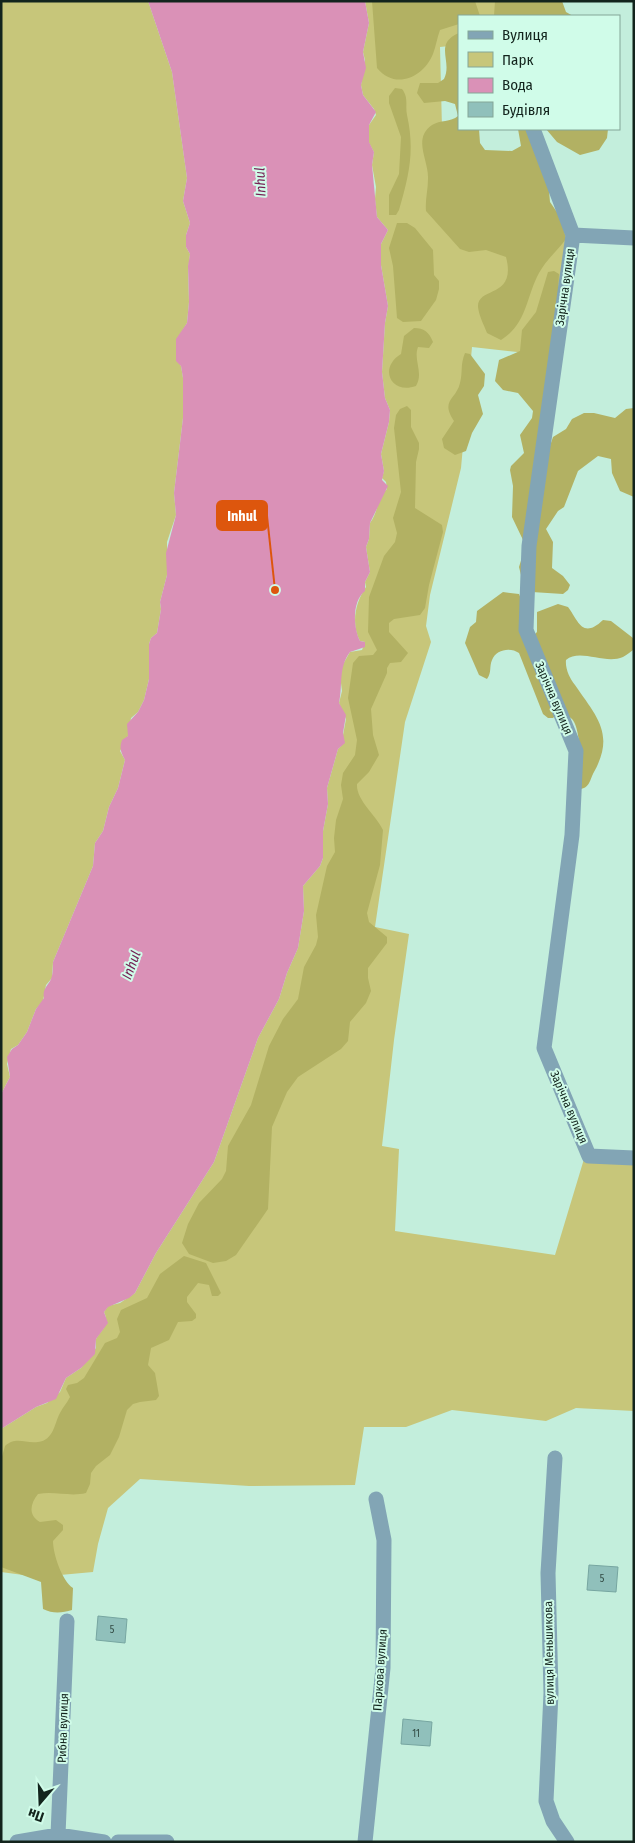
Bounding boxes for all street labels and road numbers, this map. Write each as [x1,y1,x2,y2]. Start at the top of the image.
street label: Зарічна вулиця [553,247,577,327]
street label: Зарічна вулиця [532,659,576,737]
street label: Зарічна вулиця [547,1068,591,1146]
street label: вулиця Меньшикова [541,1601,557,1705]
street label: Паркова вулиця [370,1629,390,1711]
street label: Рибна вулиця [55,1693,71,1763]

